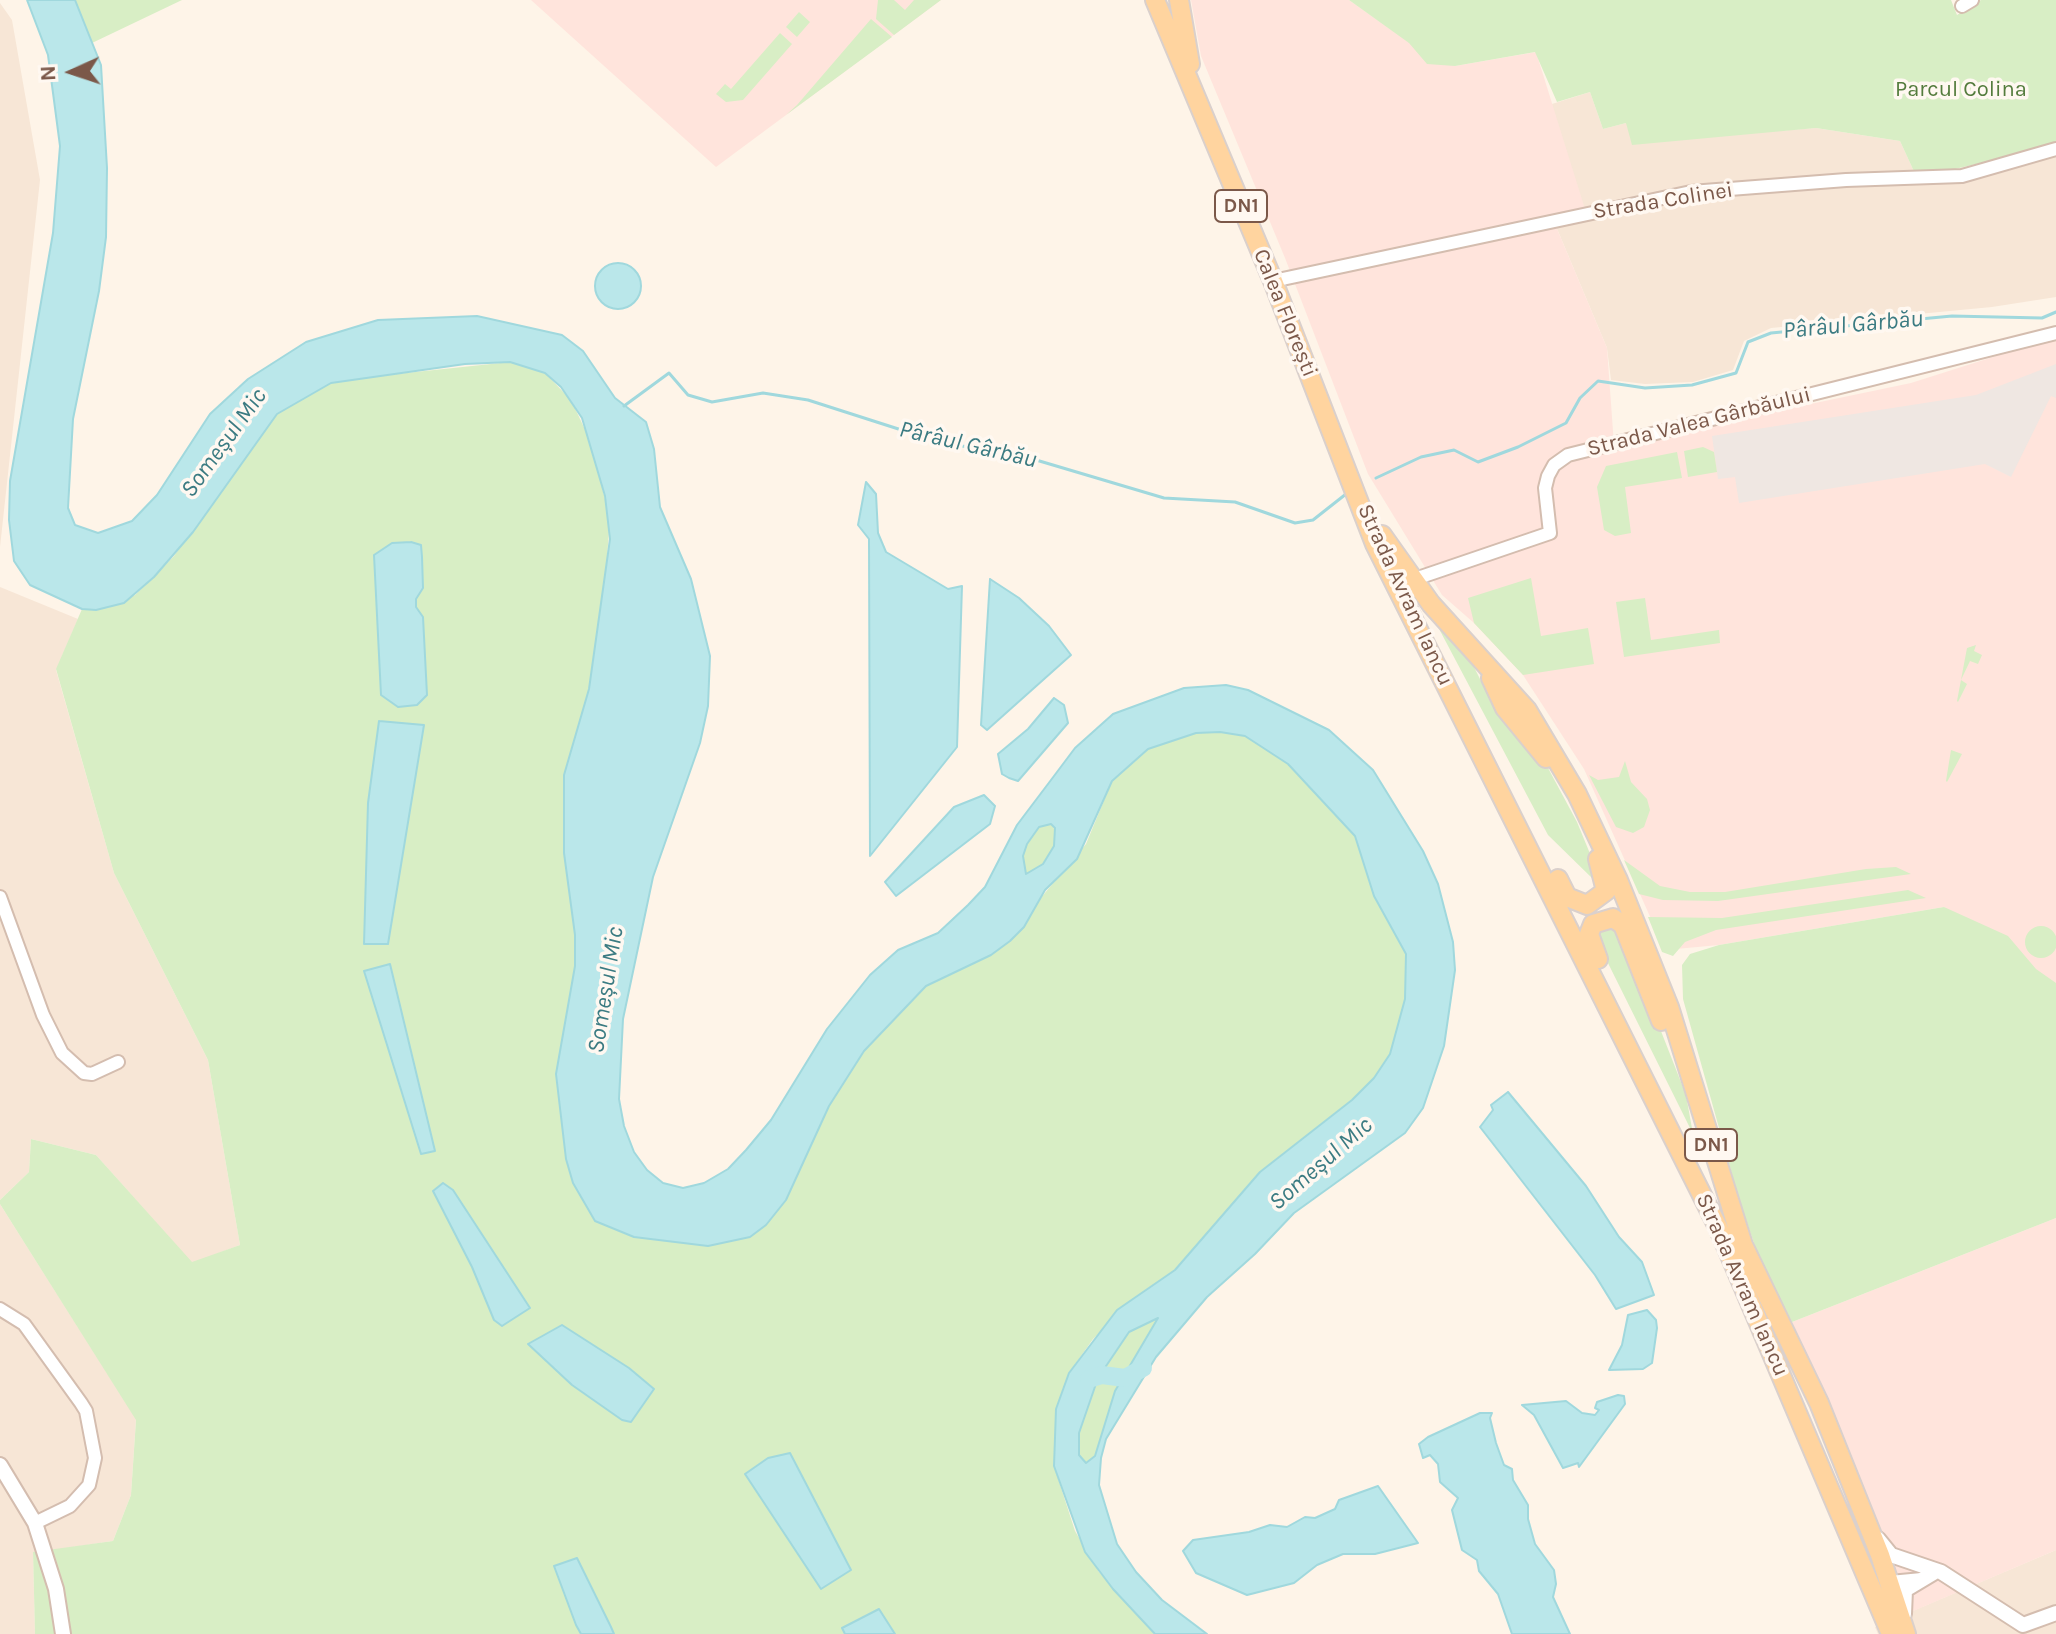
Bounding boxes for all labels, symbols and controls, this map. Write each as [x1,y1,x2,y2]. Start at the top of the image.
north arrow [32,32,112,112]
text: N [35,65,61,82]
park label: Parcul Colina [1895,77,2027,103]
street label: Strada Colinei [1591,177,1735,225]
road number: DN1 [1215,190,1267,222]
street label: Calea Florești [1247,245,1323,381]
water label: Pârâul Gârbău [1782,305,1924,345]
street label: Strada Valea Gârbăului [1585,381,1813,463]
water label: Someșul Mic [175,383,273,503]
water label: Pârâul Gârbău [896,415,1040,475]
street label: Strada Avram Iancu [1351,500,1459,690]
water label: Someșul Mic [582,925,630,1055]
water label: Someșul Mic [1263,1111,1379,1217]
road number: DN1 [1685,1129,1737,1161]
street label: Strada Avram Iancu [1690,1190,1794,1380]

